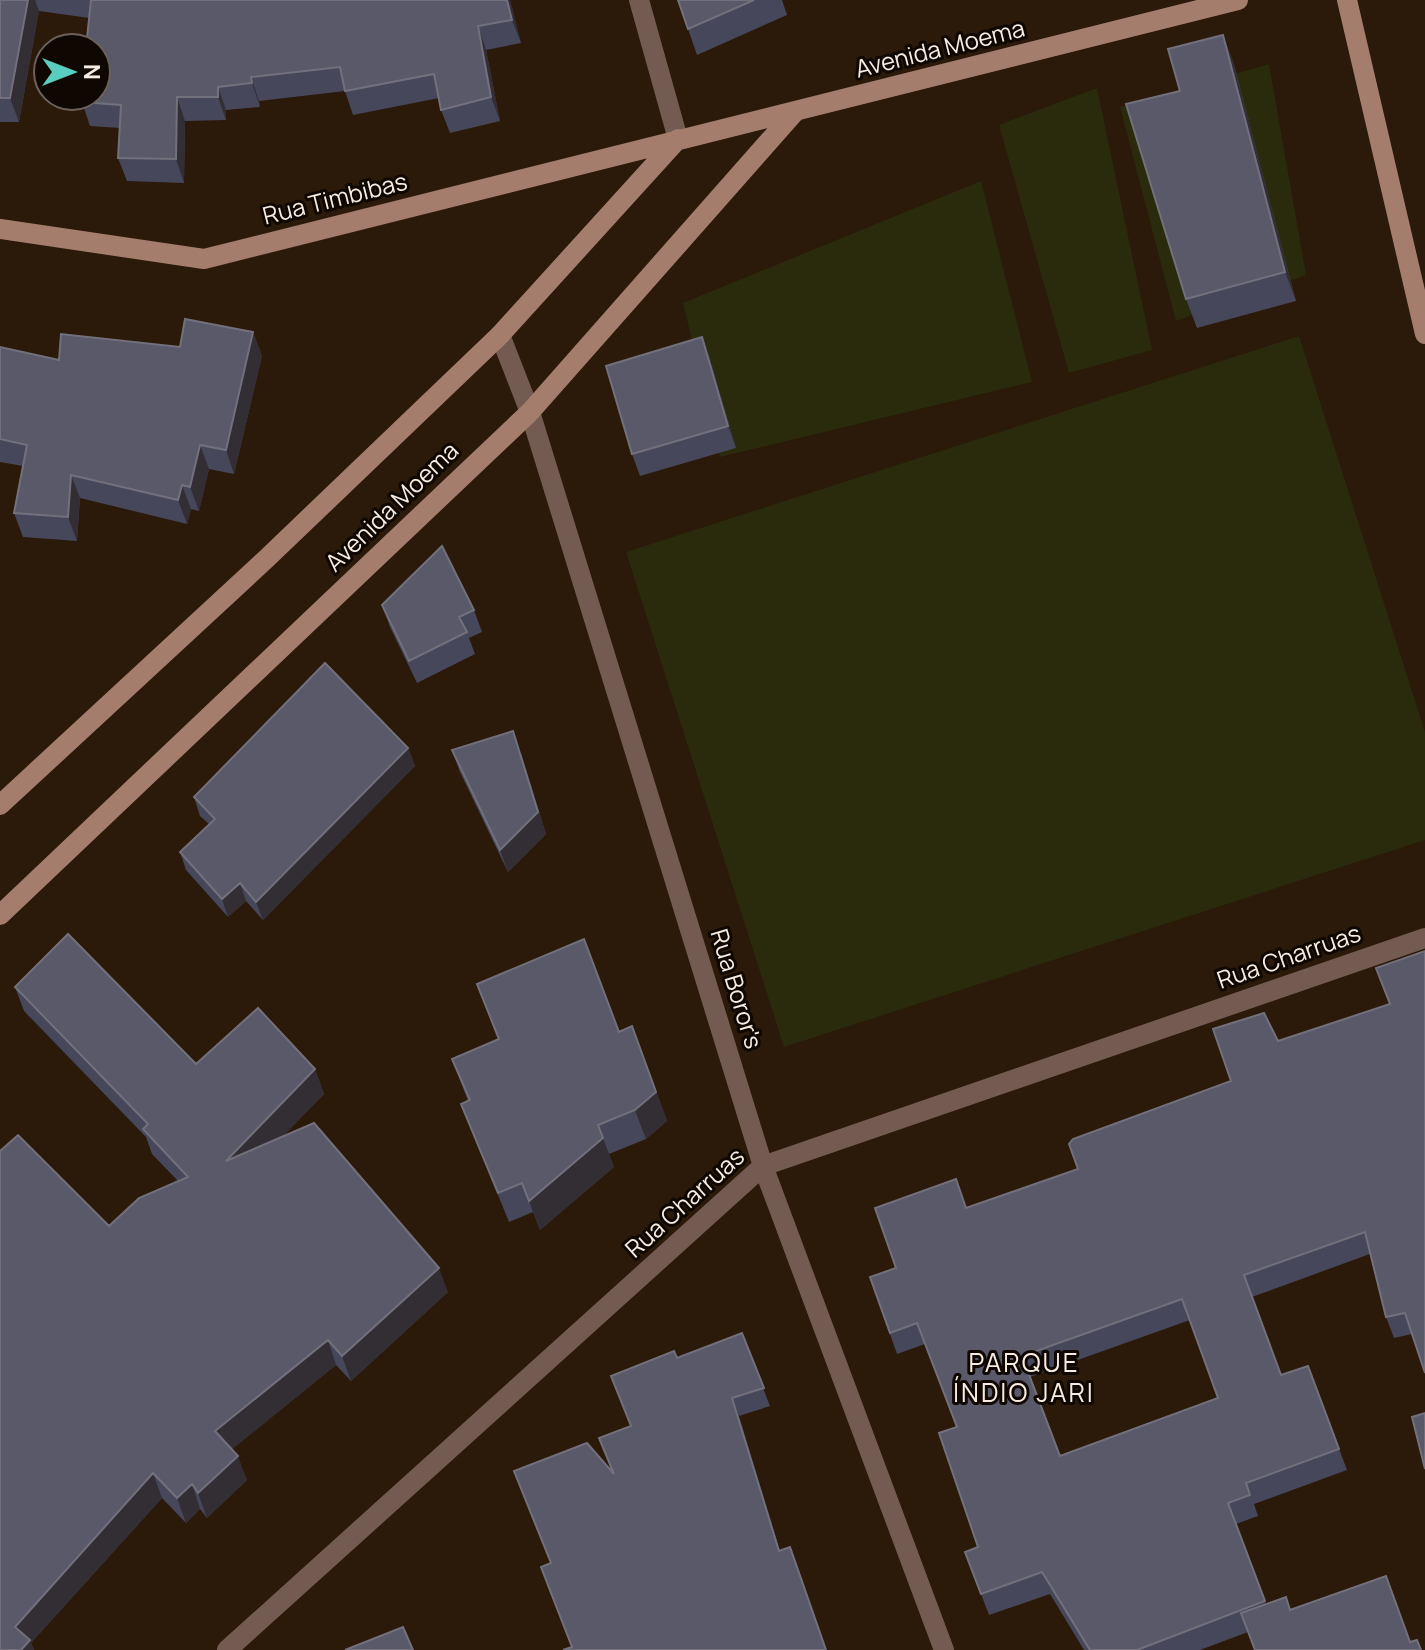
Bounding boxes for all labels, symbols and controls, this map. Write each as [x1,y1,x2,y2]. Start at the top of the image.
street label: Avenida Moema [851,11,1028,85]
north arrow [32,32,112,112]
text: N [77,64,107,80]
street label: Rua Timbibas [259,164,410,231]
street label: Avenida Moema [317,434,465,578]
street label: Rua Charruas [1212,916,1365,996]
street label: Rua Boror's [704,925,771,1052]
street label: Rua Charruas [617,1140,751,1264]
district label: PARQUE ÍNDIO JARI [953,1344,1095,1410]

